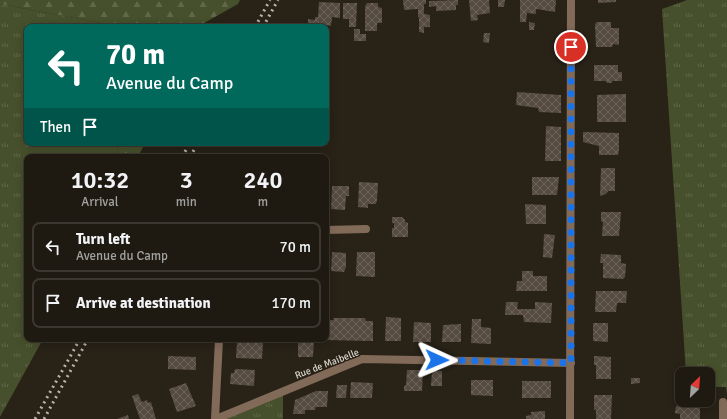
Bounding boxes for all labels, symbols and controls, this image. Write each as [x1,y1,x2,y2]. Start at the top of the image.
pin [554,30,588,64]
icon: arrive [560,36,582,58]
text: 70 m [106,38,165,72]
icon: left [40,40,92,92]
text: Avenue du Camp [106,72,233,94]
icon: arrive [79,116,101,138]
text: Then [40,118,71,136]
text: 10:32 [71,165,129,195]
text: 3 [180,165,193,195]
text: 240 [243,165,282,195]
text: Arrival [81,194,119,210]
text: min [176,194,197,210]
text: m [258,194,268,210]
text: Turn left [76,230,130,248]
icon: left [42,236,64,258]
text: 70 m [280,238,311,256]
text: Avenue du Camp [76,248,168,264]
icon: arrive [42,292,64,314]
text: Arrive at destination [76,294,211,312]
text: 170 m [271,294,311,312]
position arrow [416,339,458,381]
street label: Rue de Maibelle [293,346,361,382]
north arrow [675,367,715,407]
map controls [675,367,715,407]

